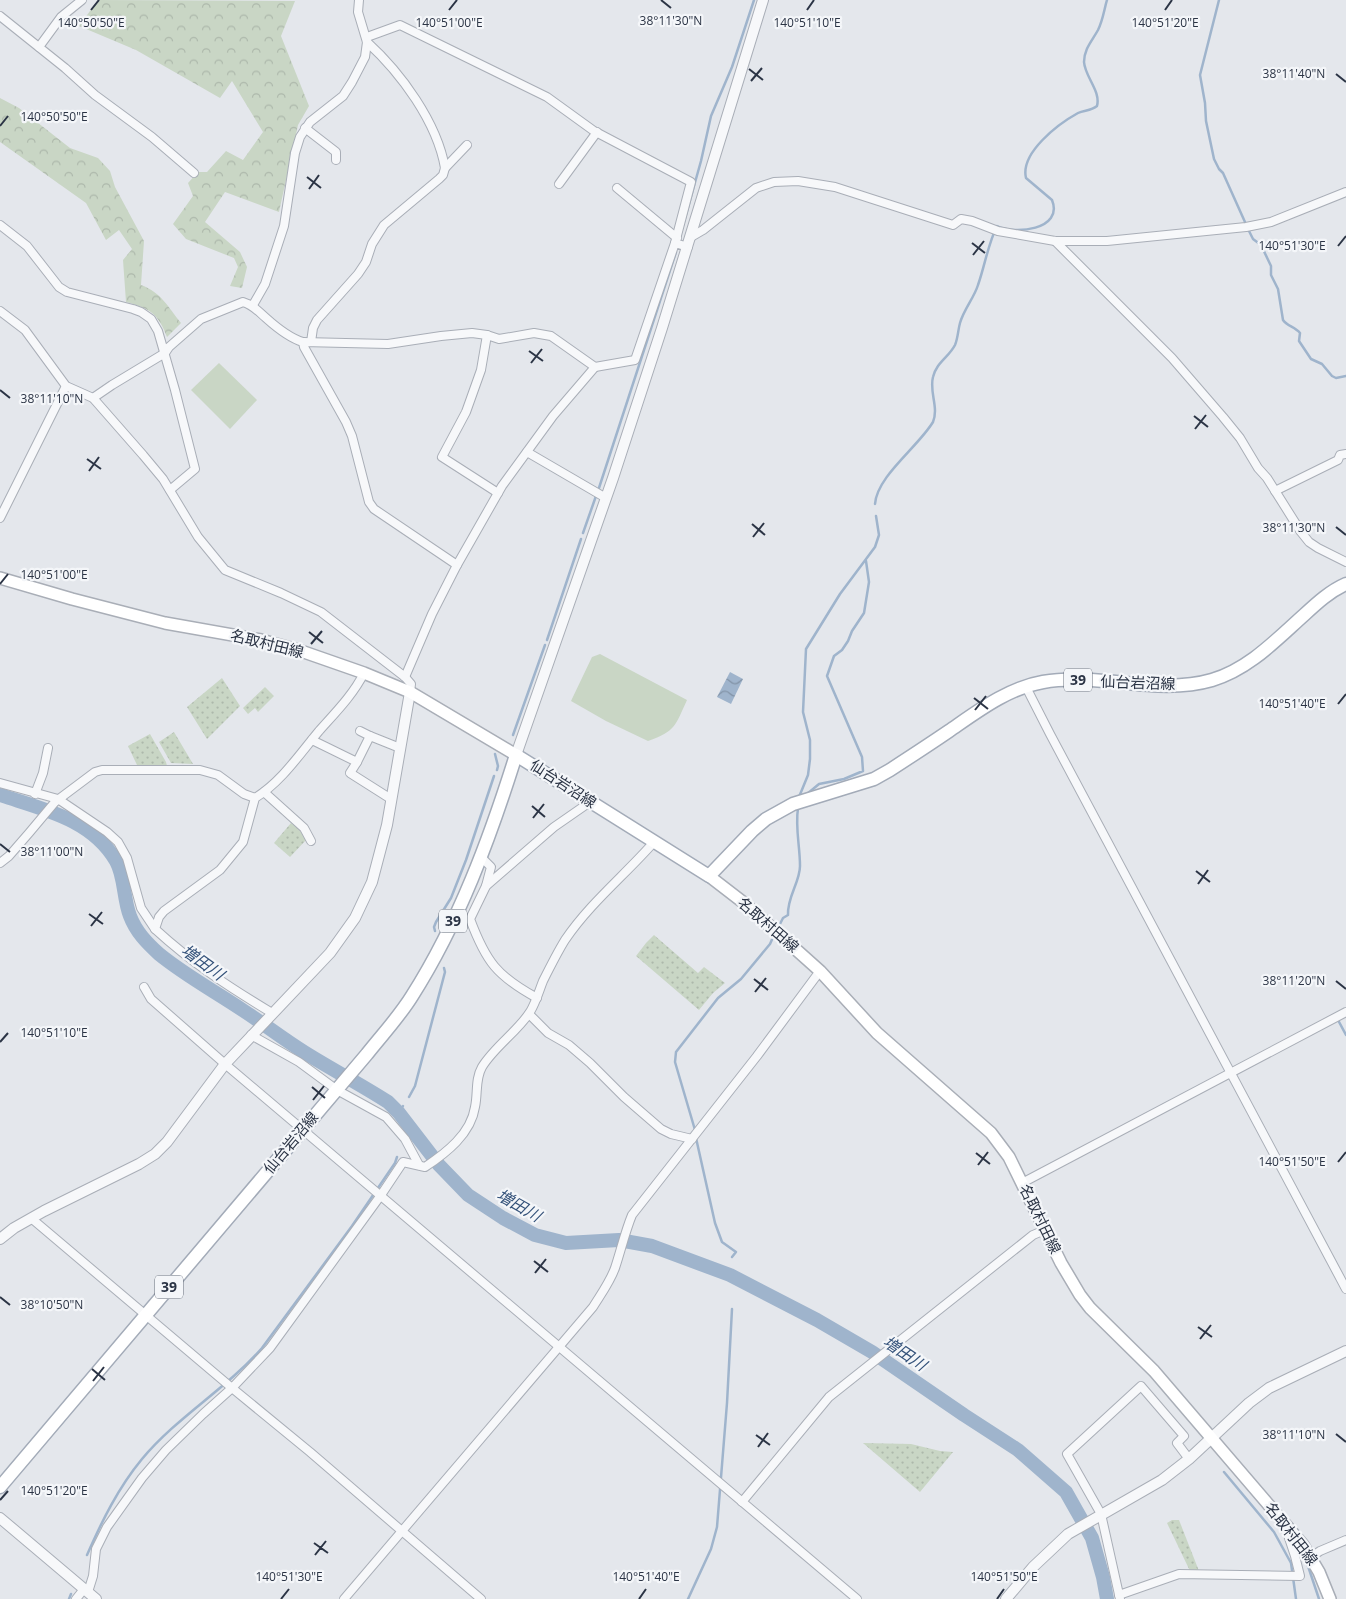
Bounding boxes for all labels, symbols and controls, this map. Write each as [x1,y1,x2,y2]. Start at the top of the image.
text: 38°11'30"N [640,12,702,29]
text: 140°50'50"E [57,14,125,31]
text: 140°51'00"E [415,14,483,31]
text: 140°51'10"E [773,14,841,31]
text: 140°51'20"E [1131,14,1199,31]
text: 38°11'40"N [1263,65,1325,82]
text: 140°50'50"E [20,108,88,125]
text: 140°51'30"E [1258,237,1326,254]
text: 38°11'10"N [21,390,83,407]
text: 38°11'30"N [1263,519,1325,536]
text: 140°51'00"E [20,566,88,583]
street label: 名取村田線 [228,624,306,662]
road number: 39 [1064,668,1092,692]
street label: 仙台岩沼線 [1100,671,1176,693]
text: 140°51'40"E [1258,695,1326,712]
street label: 仙台岩沼線 [527,754,600,812]
text: 38°11'00"N [21,843,83,860]
street label: 名取村田線 [734,892,804,956]
road number: 39 [439,909,467,932]
water label: 増田川 [177,939,230,986]
text: 38°11'20"N [1263,972,1325,989]
text: 140°51'10"E [20,1024,88,1041]
street label: 仙台岩沼線 [258,1107,322,1178]
text: 140°51'50"E [1258,1153,1326,1170]
street label: 名取村田線 [1015,1180,1066,1257]
water label: 増田川 [493,1183,547,1228]
road number: 39 [155,1275,183,1298]
text: 38°10'50"N [21,1296,83,1313]
water label: 増田川 [879,1330,933,1377]
text: 38°11'10"N [1263,1426,1325,1443]
text: 140°51'20"E [20,1482,88,1499]
street label: 名取村田線 [1261,1498,1323,1569]
text: 140°51'30"E [255,1568,323,1585]
text: 140°51'40"E [612,1568,680,1585]
text: 140°51'50"E [970,1568,1038,1585]

